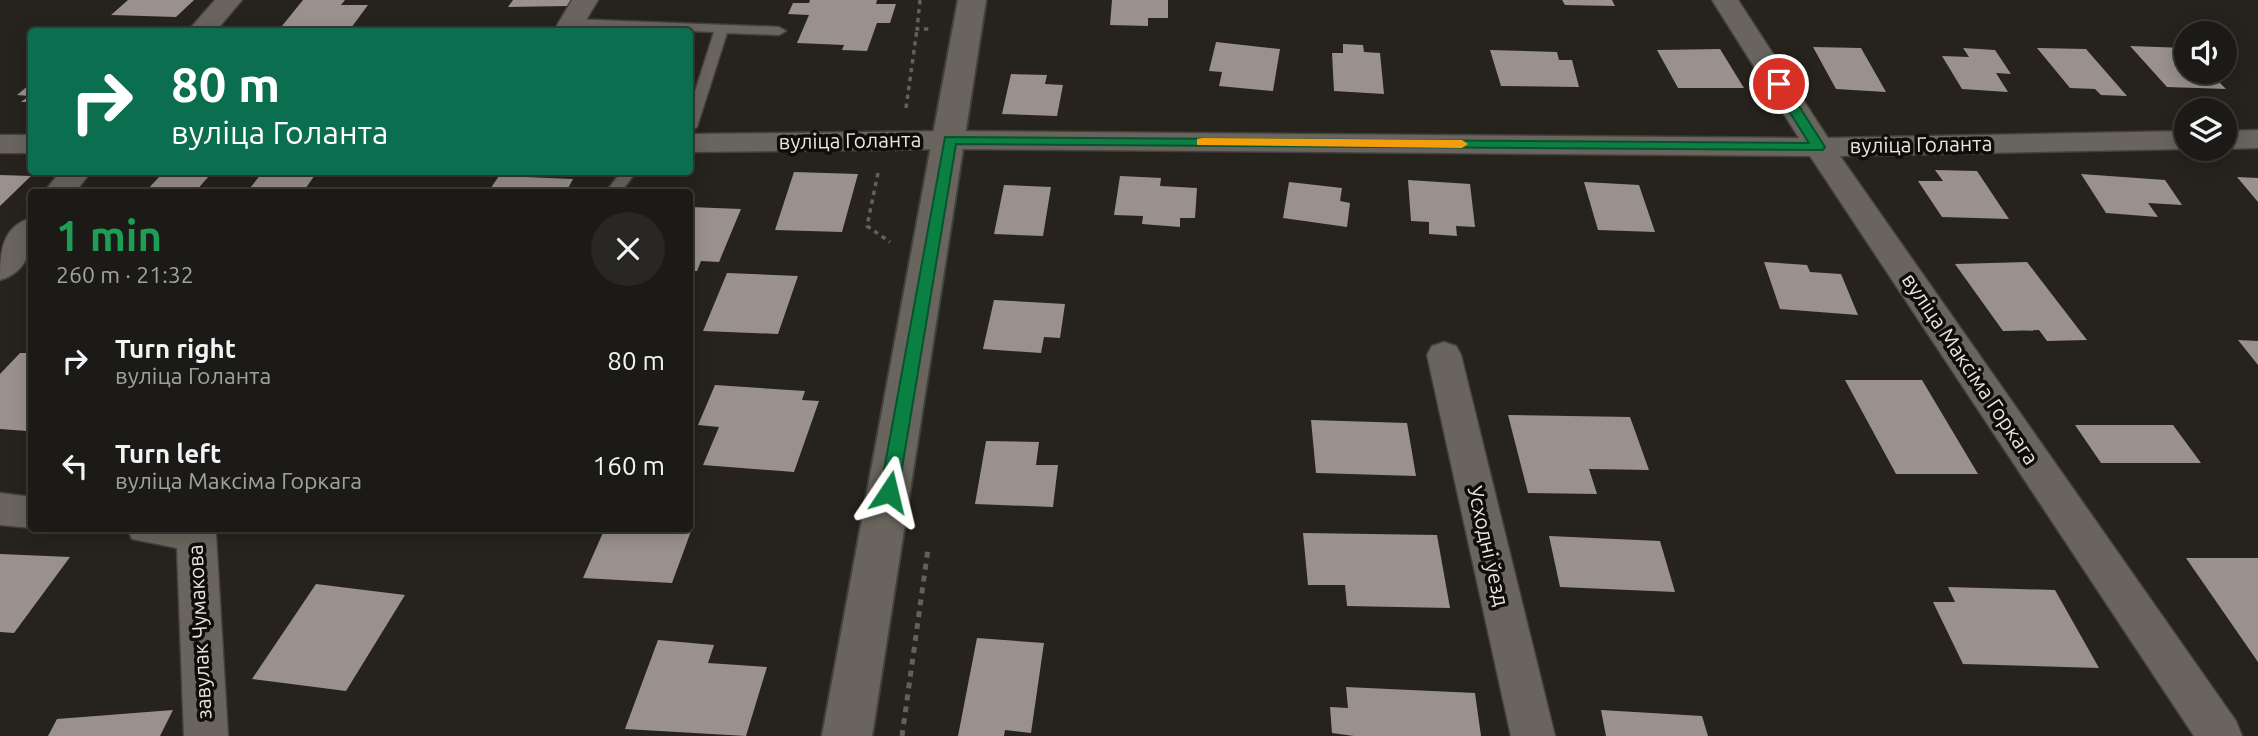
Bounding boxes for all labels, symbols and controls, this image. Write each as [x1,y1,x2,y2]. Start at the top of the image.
map controls [2174,21,2237,161]
button: sound [2174,21,2237,84]
pin [1749,54,1809,114]
icon: right [56,56,147,147]
text: 80 m [171,56,280,111]
icon: arrive [1760,65,1798,103]
button: layers [2174,98,2237,161]
text: вуліца Голанта [171,114,388,150]
street label: вуліца Голанта [778,127,922,153]
street label: вуліца Голанта [1849,131,1993,157]
text: 1 min [56,212,162,259]
button: close [591,212,665,286]
text: 260 m · 21:32 [56,262,194,287]
street label: вуліца Максіма Горкага [1898,268,2044,469]
text: Turn right [115,334,236,363]
icon: right [56,342,94,380]
text: 80 m [607,346,665,375]
text: вуліца Голанта [115,363,271,388]
text: Turn left [115,439,221,468]
icon: left [56,447,94,485]
text: 160 m [593,451,665,480]
position arrow [852,455,926,529]
text: вуліца Максіма Горкага [115,468,362,493]
street label: Усходні ўезд [1463,483,1514,608]
street label: завулак Чумакова [182,544,216,720]

